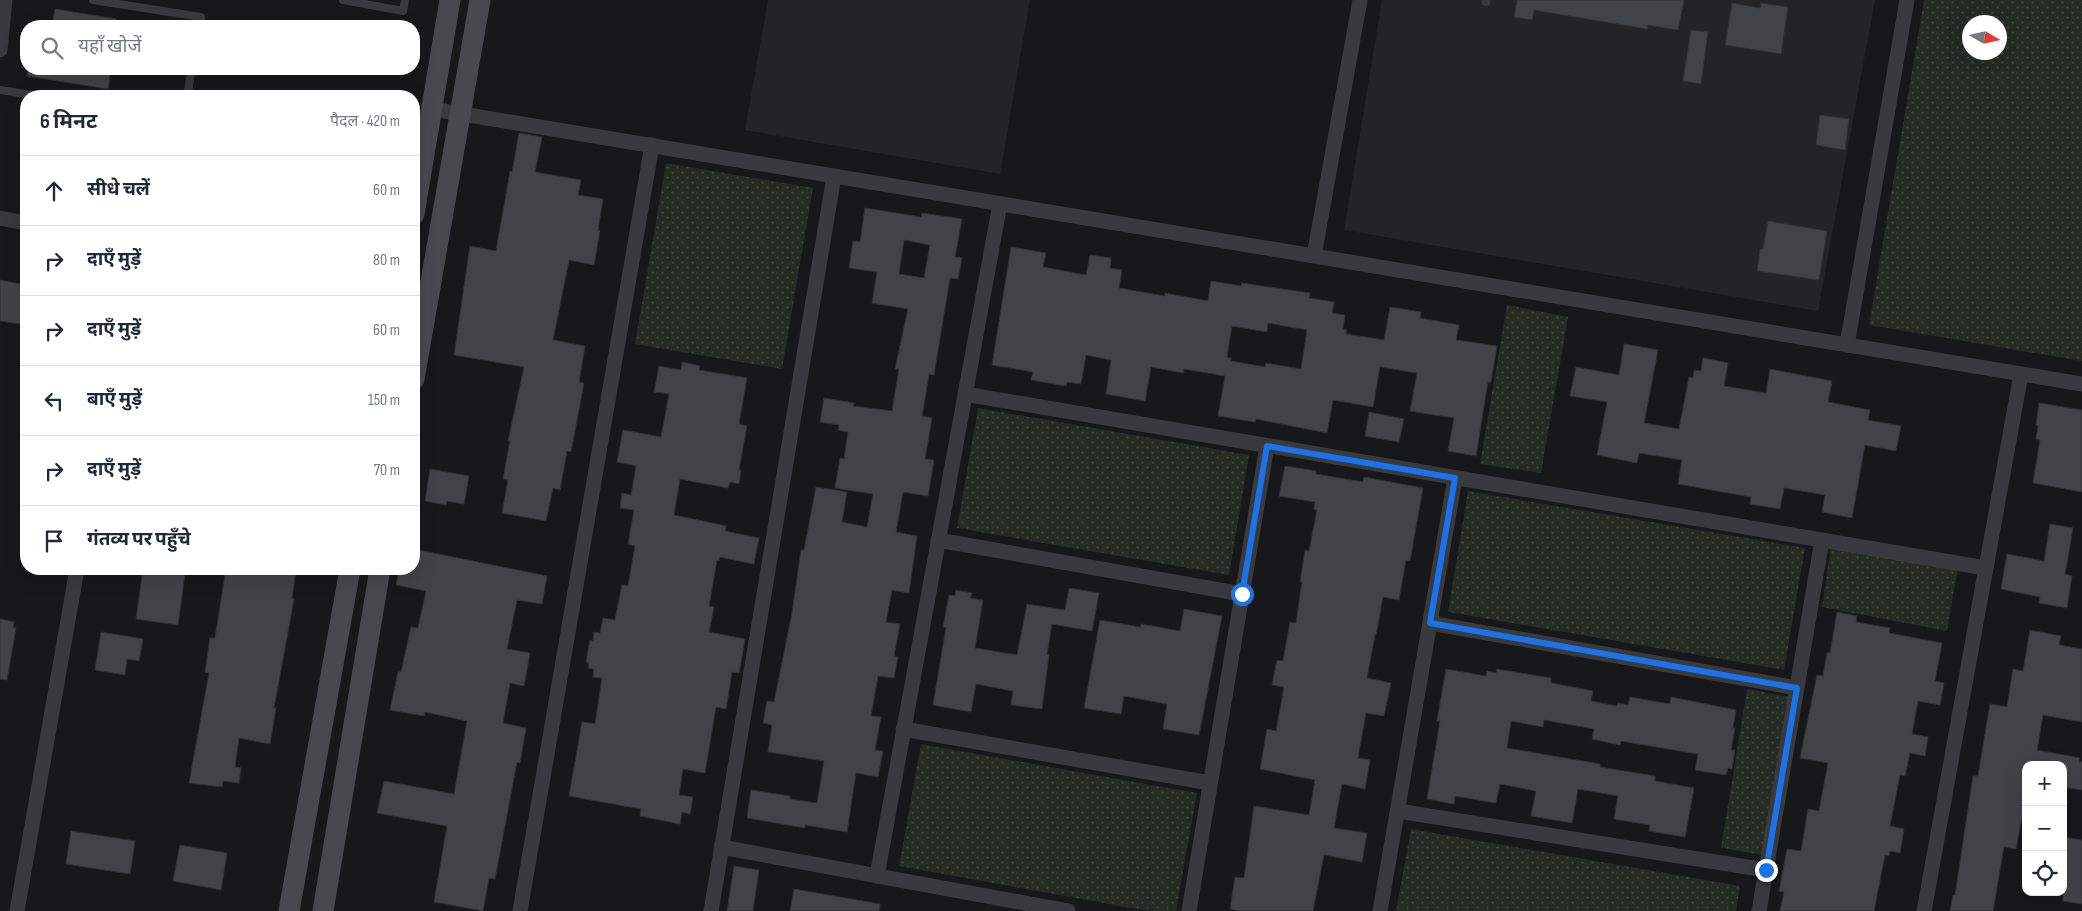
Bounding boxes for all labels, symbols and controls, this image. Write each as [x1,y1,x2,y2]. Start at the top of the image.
north arrow [1962,15,2007,60]
search box [20,20,420,75]
icon: search [38,34,66,62]
text: यहाँ खोजें [78,35,142,58]
text: 6 मिनट [40,109,97,134]
text: पैदल · 420 m [330,112,400,131]
icon: ahead [40,177,68,205]
text: सीधे चलें [87,178,150,201]
text: 60 m [373,181,400,200]
icon: right [40,247,68,275]
text: दाएँ मुड़ें [87,248,141,271]
text: 80 m [373,251,400,270]
icon: right [40,317,68,345]
text: दाएँ मुड़ें [87,318,141,341]
text: 60 m [373,321,400,340]
icon: left [40,387,68,415]
text: बाएँ मुड़ें [87,388,142,411]
text: 150 m [368,391,400,410]
icon: right [40,457,68,485]
text: दाएँ मुड़ें [87,458,141,481]
text: 70 m [374,461,400,480]
icon: arrive [40,527,68,555]
text: गंतव्य पर पहुँचे [87,528,191,551]
route start [1231,583,1254,606]
map controls [2022,761,2067,896]
button: + [2022,761,2067,806]
button: − [2022,806,2067,851]
button: locate [2022,851,2067,896]
route end [1755,859,1778,882]

